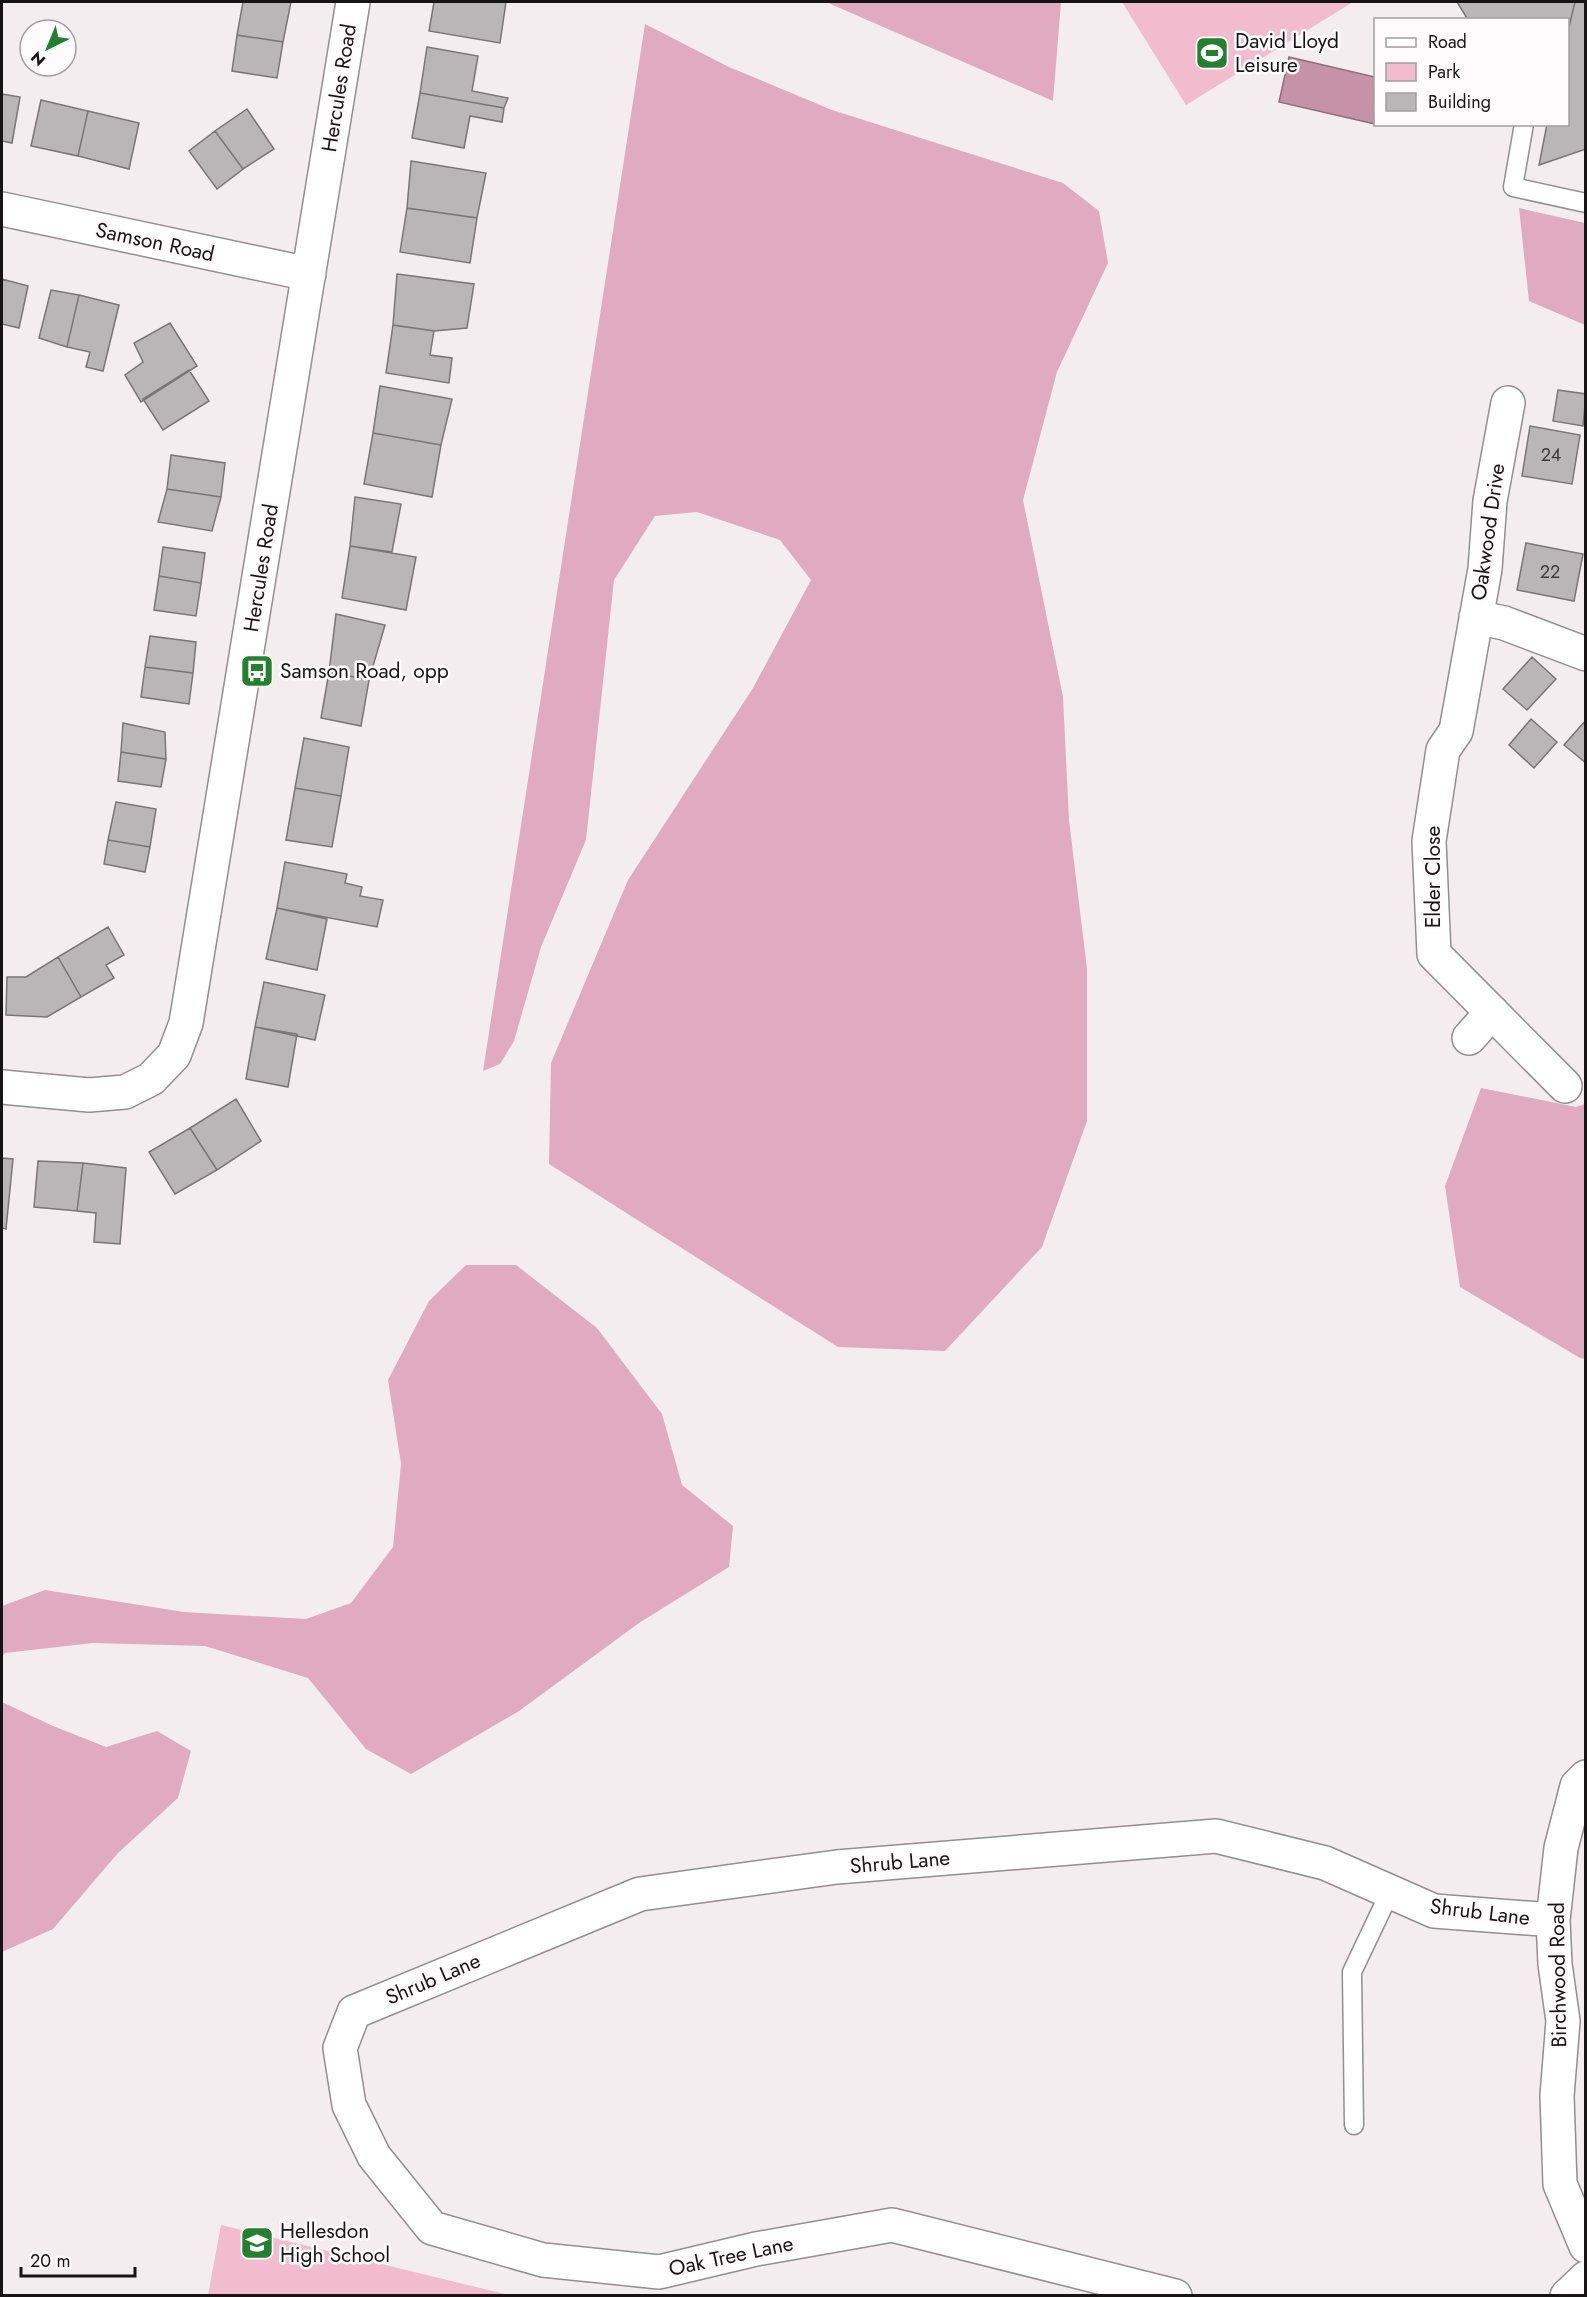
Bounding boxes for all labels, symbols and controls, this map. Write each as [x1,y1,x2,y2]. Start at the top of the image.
north arrow [18,18,78,78]
legend [1374,18,1569,126]
street label: Hercules Road [314,22,364,154]
place label: David Lloyd Leisure [1235,26,1339,80]
text: Road [1428,29,1467,55]
sports icon: David Lloyd Leisure [1194,35,1230,71]
text: N [26,46,51,71]
text: Park [1428,59,1460,85]
text: Building [1428,89,1491,115]
street label: Samson Road [93,215,217,269]
house number: 24 [1541,442,1561,468]
street label: Oakwood Drive [1464,461,1512,602]
street label: Hercules Road [236,502,286,634]
house number: 22 [1540,559,1560,585]
bus stop icon: Samson Road, opp [239,653,275,689]
place label: Samson Road, opp [280,656,449,686]
street label: Elder Close [1418,826,1448,928]
street label: Shrub Lane [849,1843,952,1881]
street label: Shrub Lane [1428,1891,1532,1933]
street label: Birchwood Road [1542,1902,1574,2048]
street label: Shrub Lane [381,1946,485,2012]
place label: Hellesdon High School [280,2216,390,2270]
school or university icon: Hellesdon High School [239,2225,275,2261]
street label: Oak Tree Lane [666,2228,796,2284]
scale bar [21,2240,135,2278]
text: 20 m [30,2248,70,2274]

